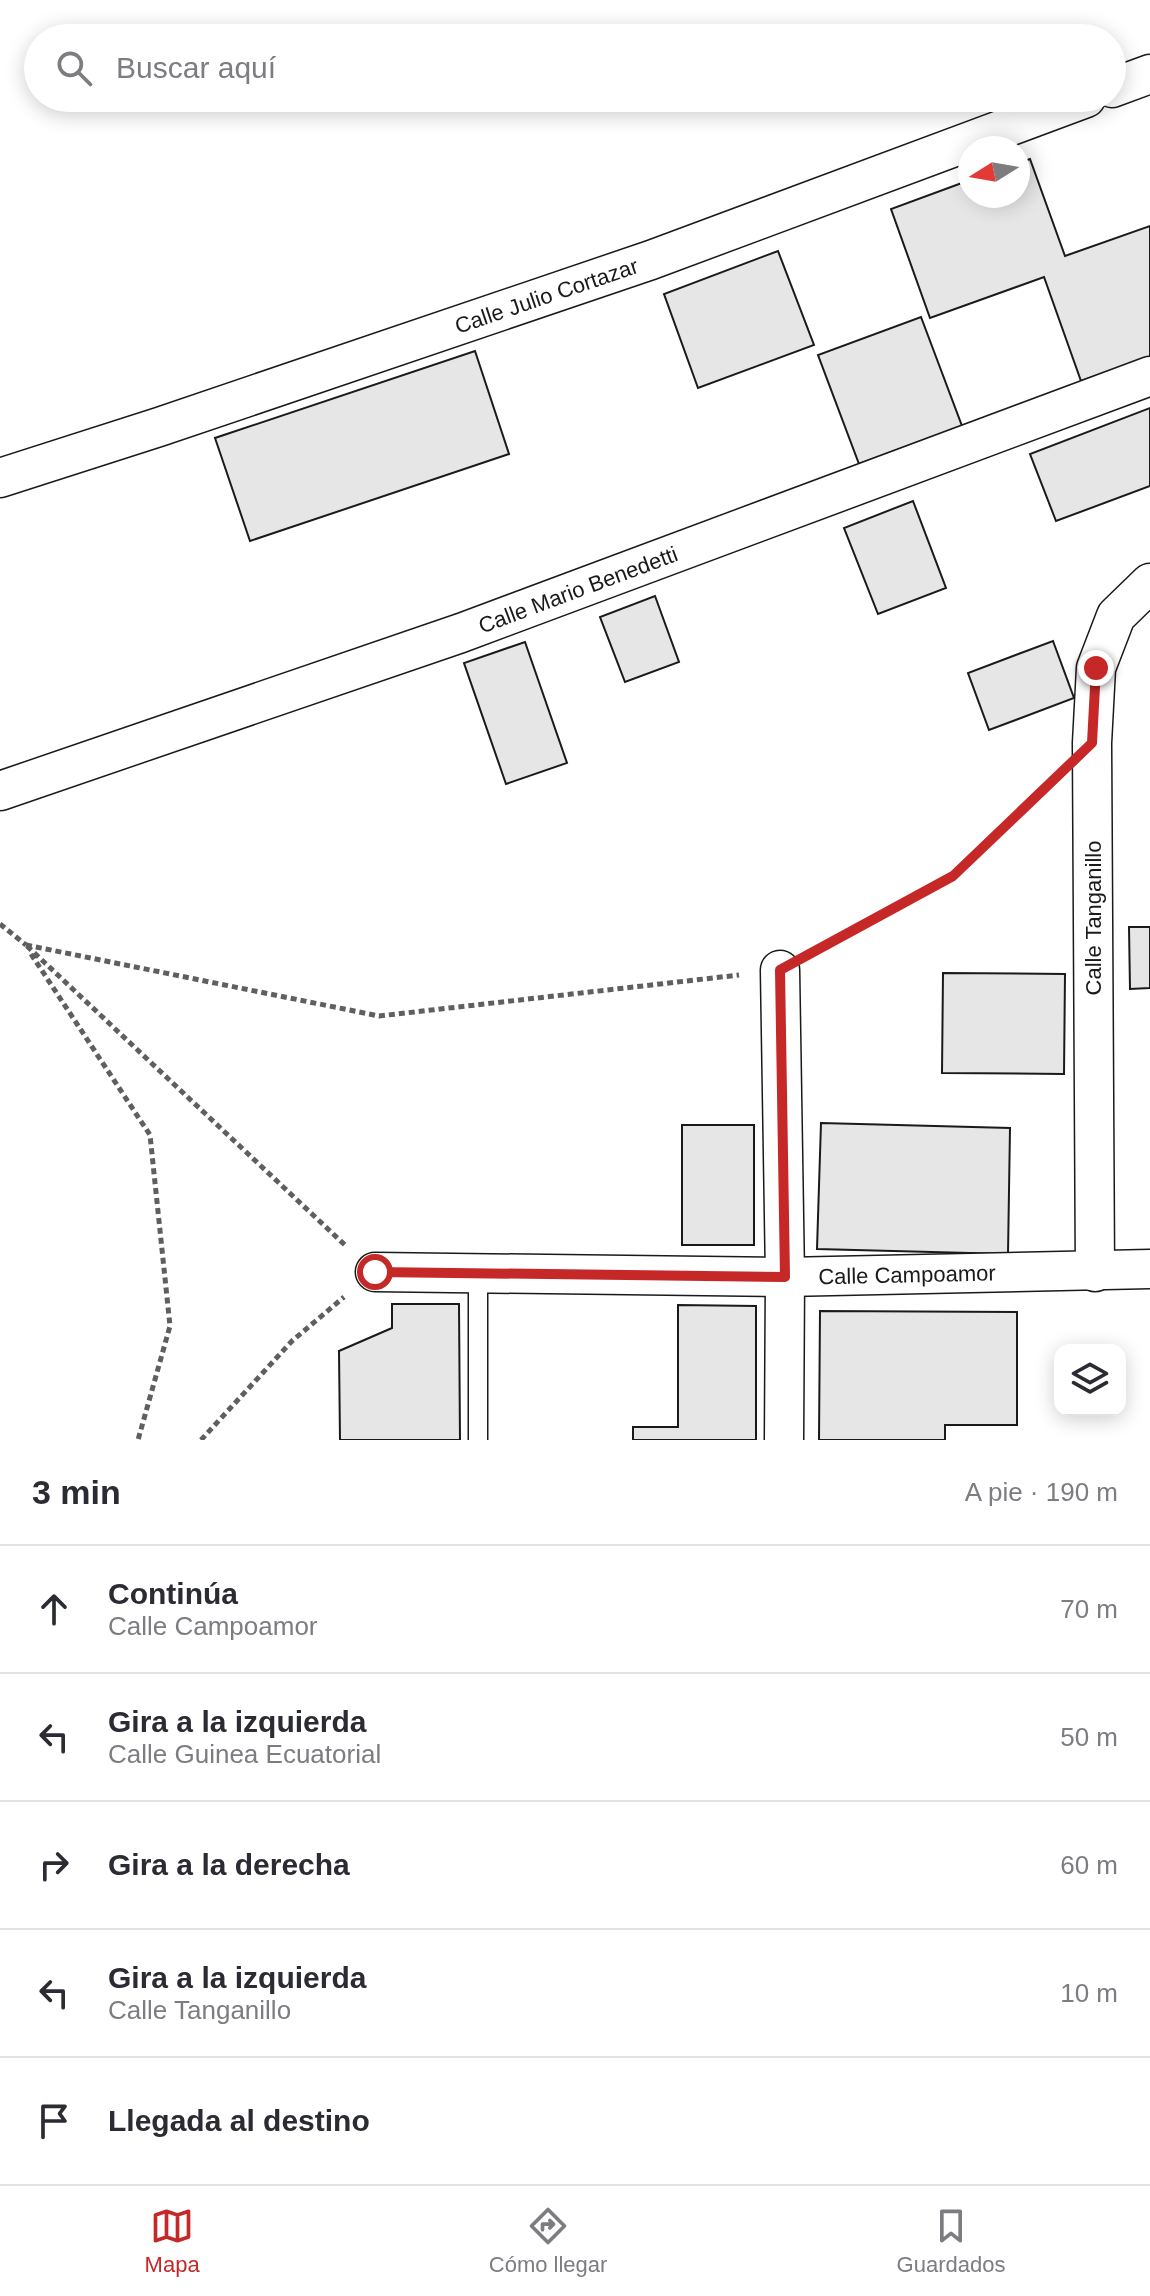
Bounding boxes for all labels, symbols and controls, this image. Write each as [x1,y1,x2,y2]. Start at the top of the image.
search box [24,24,1126,112]
icon: search [52,46,96,90]
text: Buscar aquí [116,51,276,84]
north arrow [958,136,1030,208]
street label: Calle Julio Cortazar [451,253,641,339]
street label: Calle Mario Benedetti [475,541,681,638]
route end [1078,650,1114,686]
street label: Calle Tanganillo [1081,841,1106,995]
route start [357,1254,393,1290]
street label: Calle Campoamor [818,1260,996,1289]
map controls [1054,1344,1126,1416]
button: layers [1054,1344,1126,1416]
text: 3 min [32,1473,121,1511]
text: A pie · 190 m [965,1477,1118,1507]
text: Continúa [108,1577,238,1610]
icon: ahead [32,1587,76,1631]
text: 70 m [1060,1594,1118,1624]
text: Calle Campoamor [108,1611,318,1641]
text: Gira a la izquierda [108,1705,366,1738]
icon: left [32,1715,76,1759]
text: 50 m [1060,1722,1118,1752]
text: Calle Guinea Ecuatorial [108,1739,381,1769]
icon: right [32,1843,76,1887]
text: Gira a la derecha [108,1848,350,1881]
text: 60 m [1060,1850,1118,1880]
text: Gira a la izquierda [108,1961,366,1994]
icon: left [32,1971,76,2015]
text: 10 m [1060,1978,1118,2008]
text: Calle Tanganillo [108,1995,291,2025]
icon: arrive [32,2099,76,2143]
text: Llegada al destino [108,2104,370,2137]
tab: Mapa [145,2204,200,2278]
tab: Cómo llegar [489,2204,607,2278]
tab: Guardados [897,2204,1005,2278]

